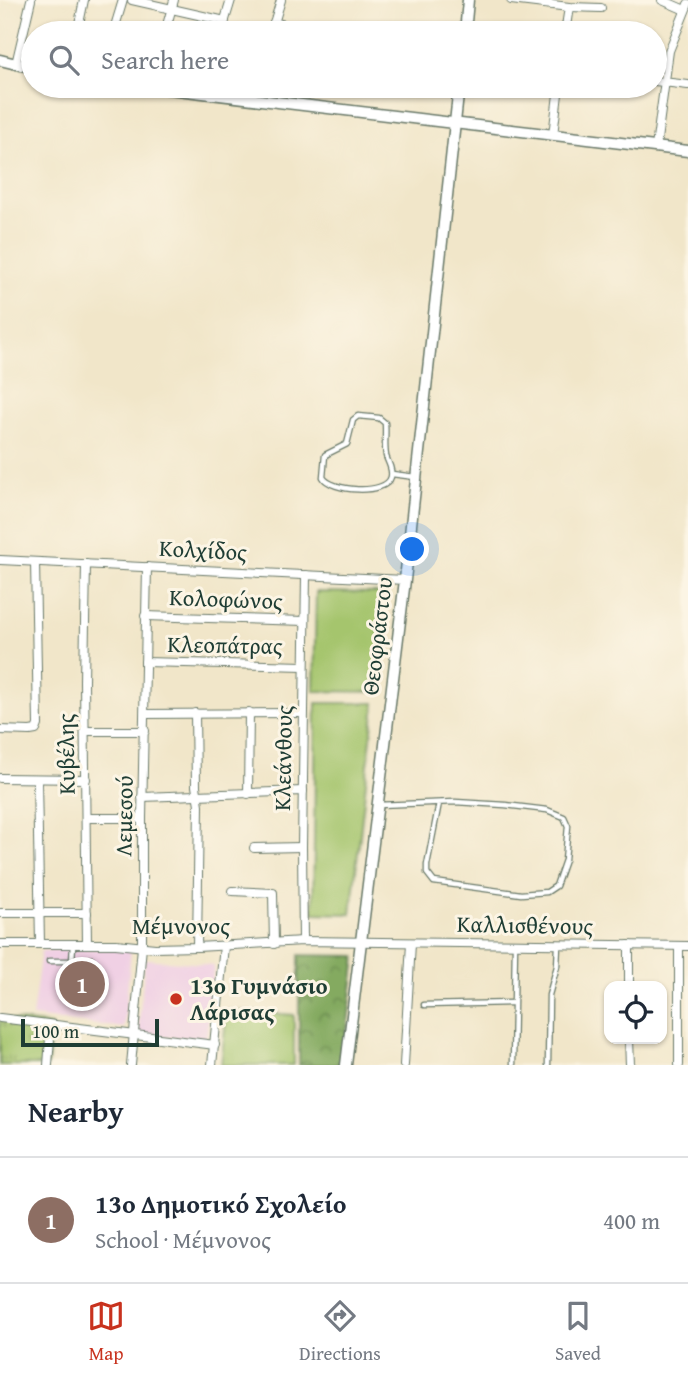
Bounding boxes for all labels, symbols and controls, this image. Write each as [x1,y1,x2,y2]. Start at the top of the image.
search box [21,21,667,98]
text: Search here [101,40,229,79]
icon: search [45,41,83,79]
street label: Κολχίδος [158,531,248,568]
your location [395,532,429,566]
street label: Θεοφράστου [353,575,400,697]
street label: Κολοφώνος [169,580,284,617]
street label: Κλεοπάτρας [167,627,283,662]
street label: Κλεάνθους [265,705,300,811]
street label: Κυβέλης [48,713,83,795]
street label: Λεμεσού [106,775,141,857]
street label: Καλλισθένους [457,907,594,942]
street label: Μέμνονος [132,909,230,942]
pin: 1 [59,958,105,1010]
place label: 13ο Γυμνάσιο Λάρισας [190,969,328,1028]
map controls [604,981,667,1044]
button: locate [604,981,667,1044]
marker: 13ο Γυμνάσιο Λάρισας [168,991,184,1007]
scale bar [21,1016,159,1048]
text: 100 m [32,1017,79,1045]
text: Nearby [28,1089,124,1133]
text: 13ο Δημοτικό Σχολείο [95,1184,347,1223]
text: 1 [45,1204,57,1237]
text: 400 m [603,1204,660,1237]
text: School · Μέμνονος [95,1223,271,1256]
tab: Map [87,1297,125,1367]
tab: Directions [299,1297,381,1367]
tab: Saved [555,1297,601,1367]

